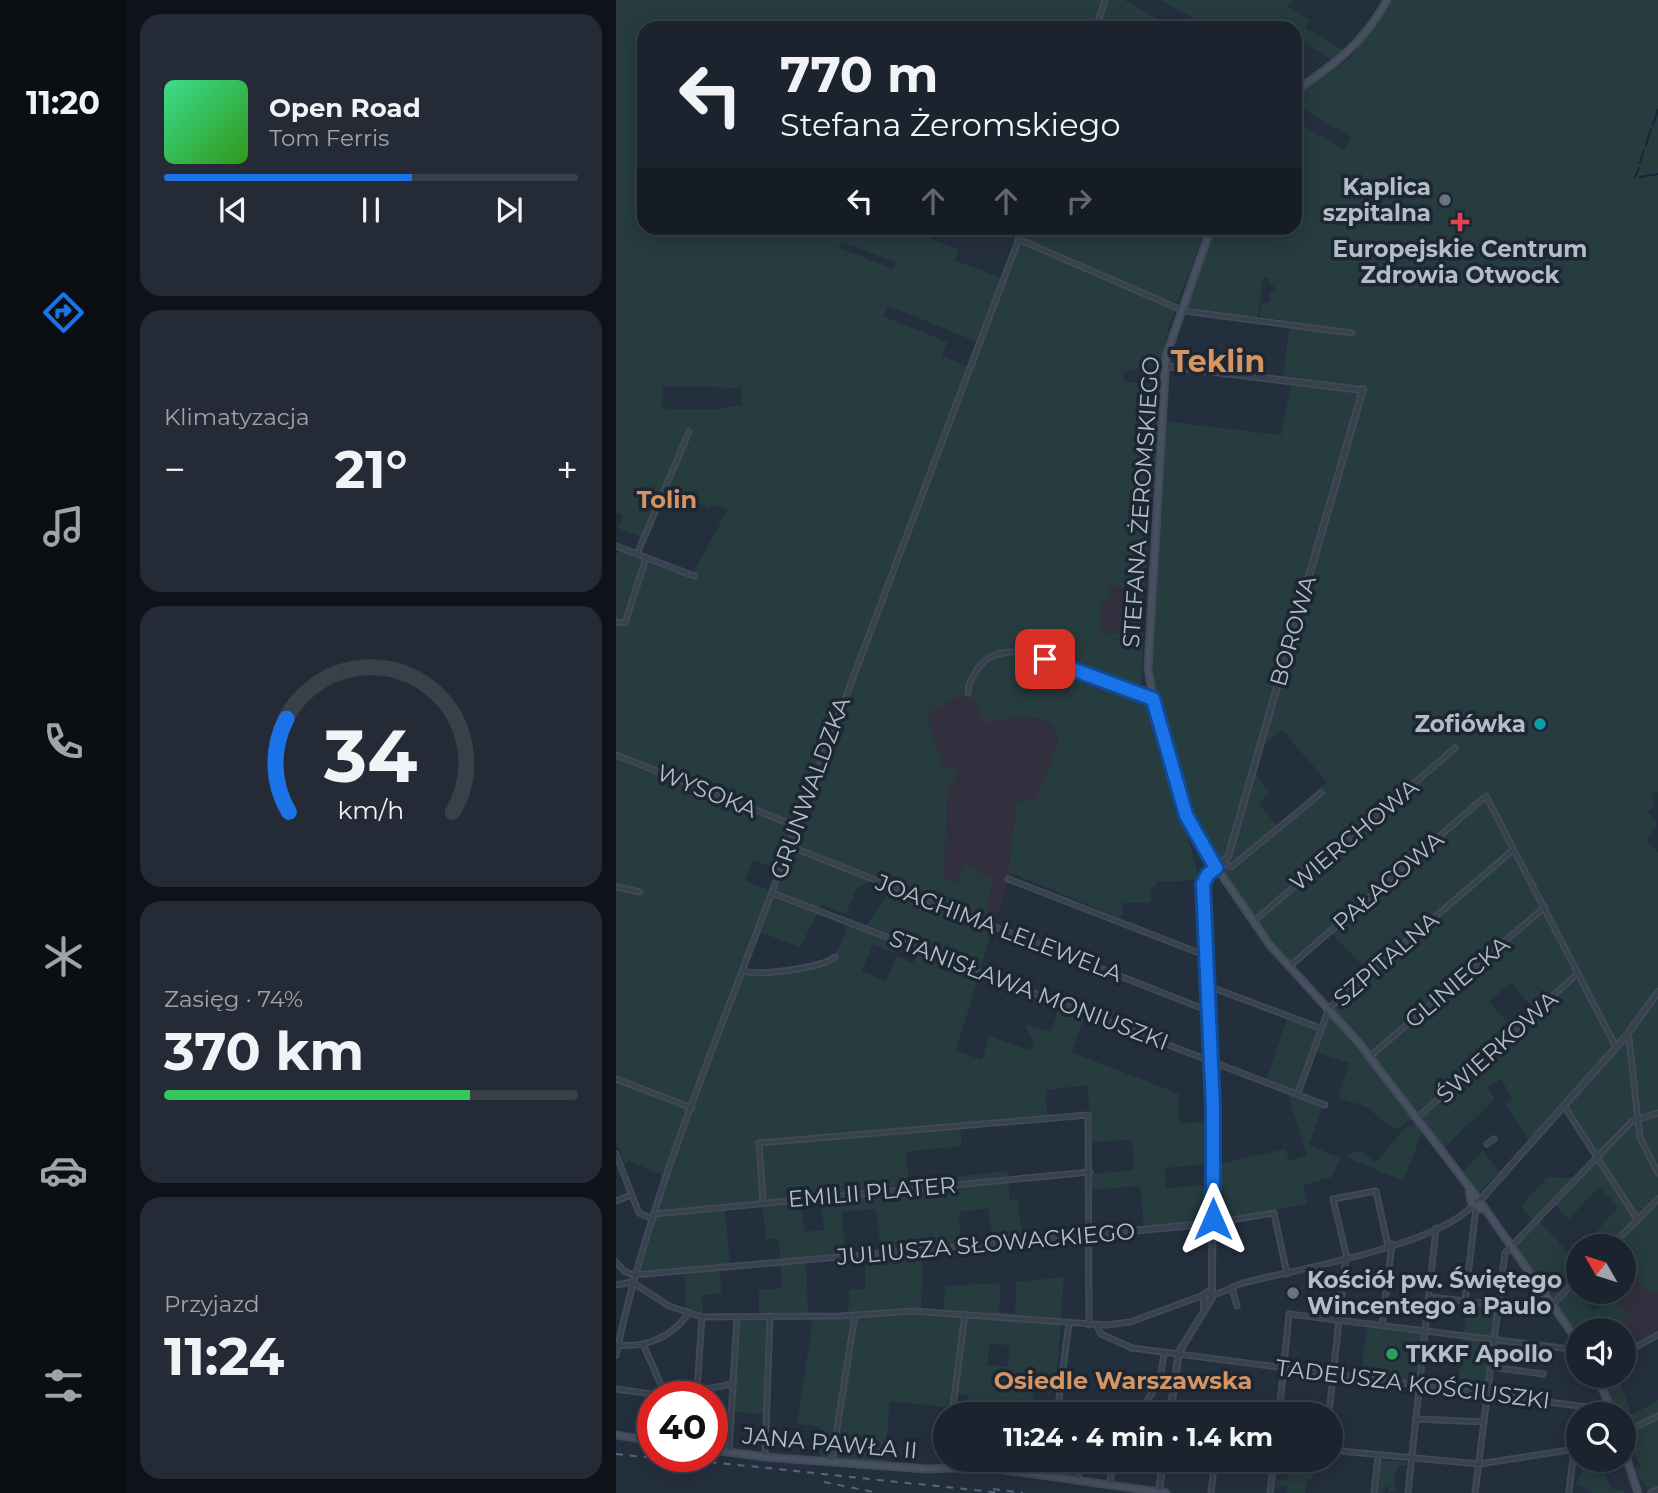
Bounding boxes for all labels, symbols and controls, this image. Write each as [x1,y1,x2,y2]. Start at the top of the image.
text: 770 m [780,45,938,104]
icon: left [665,49,756,140]
text: 11:20 [26,83,100,122]
text: Open Road [269,92,421,124]
text: Stefana Żeromskiego [780,105,1121,144]
text: Tom Ferris [269,124,389,152]
place label: Kaplica szpitalna [1323,173,1431,227]
icon: left [841,182,879,220]
icon: ahead [914,182,952,220]
icon: ahead [987,182,1025,220]
icon: right [1060,182,1098,220]
icon: previous [214,191,252,229]
icon: pause [352,191,390,229]
icon: next [490,191,528,229]
marker: Kaplica szpitalna [1437,192,1453,208]
marker: Europejskie Centrum Zdrowia Otwock [1450,212,1470,232]
place label: Europejskie Centrum Zdrowia Otwock [1333,235,1587,289]
icon: directions [39,288,88,337]
district label: Teklin [1171,343,1265,380]
street label: STEFANA ŻEROMSKIEGO [1117,355,1165,649]
text: Klimatyzacja [164,403,310,431]
text: 21° [335,438,407,501]
text: − [164,446,186,493]
text: + [556,446,578,493]
district label: Tolin [637,485,697,514]
icon: music [39,502,88,551]
street label: BOROWA [1264,572,1322,689]
pin [1015,629,1075,689]
icon: arrive [1026,640,1064,678]
street label: GRUNWALDZKA [764,693,856,883]
place label: Zofiówka [1414,710,1526,738]
text: 34 [323,713,418,801]
marker: Zofiówka [1532,716,1548,732]
icon: phone [39,717,88,766]
street label: WYSOKA [653,758,761,824]
street label: WIERCHOWA [1284,773,1424,897]
text: km/h [338,795,404,825]
street label: PAŁACOWA [1327,825,1449,937]
street label: JOACHIMA LELEWELA [871,868,1127,988]
street label: SZPITALNA [1328,905,1445,1012]
street label: STANISŁAWA MONIUSZKI [885,924,1173,1056]
street label: GLINIECKA [1399,930,1515,1034]
icon: climate [39,932,88,981]
text: Zasięg · 74% [164,985,303,1013]
street label: ŚWIERKOWA [1430,985,1564,1109]
text: 370 km [164,1020,364,1083]
icon: car [39,1146,88,1195]
street label: EMILII PLATER [787,1171,957,1213]
position arrow [1176,1182,1250,1256]
street label: JULIUSZA SŁOWACKIEGO [835,1217,1136,1271]
north arrow [1566,1234,1636,1304]
map controls [1566,1234,1636,1472]
place label: Kościół pw. Świętego Wincentego a Paulo [1307,1266,1562,1320]
marker: Kościół pw. Świętego Wincentego a Paulo [1285,1285,1301,1301]
text: Przyjazd [164,1290,260,1318]
button: sound [1566,1318,1636,1388]
text: 11:24 [164,1325,284,1388]
place label: TKKF Apollo [1406,1340,1553,1368]
marker: TKKF Apollo [1384,1346,1400,1362]
street label: TADEUSZA KOŚCIUSZKI [1274,1353,1552,1415]
icon: filters [39,1361,88,1410]
district label: Osiedle Warszawska [994,1366,1252,1395]
speed limit sign: 40 [637,1381,728,1472]
button: search [1566,1402,1636,1472]
street label: JANA PAWŁA II [740,1421,919,1465]
text: 11:24 · 4 min · 1.4 km [1003,1421,1273,1453]

